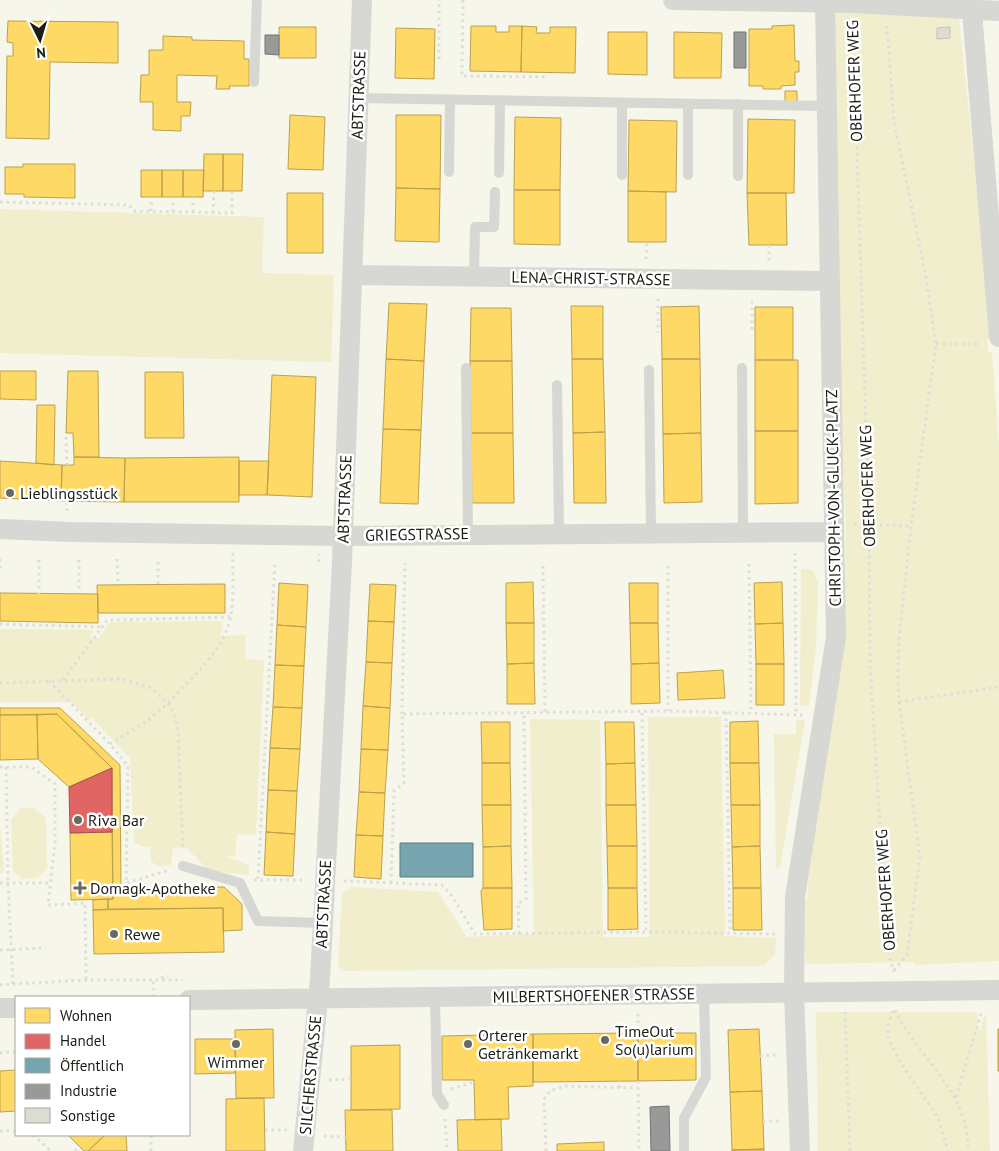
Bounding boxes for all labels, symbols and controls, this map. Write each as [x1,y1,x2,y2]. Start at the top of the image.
north arrow [15,15,65,65]
street label: OBERHOFER WEG [842,20,866,142]
text: N [36,44,47,62]
street label: ABTSTRASSE [346,50,370,140]
street label: LENA-CHRIST-STRASSE [511,267,671,289]
street label: CHRISTOPH-VON-GLUCK-PLATZ [821,389,845,607]
street label: OBERHOFER WEG [855,425,879,547]
street label: ABTSTRASSE [332,454,356,544]
place label: Lieblingsstück [20,483,118,503]
marker: Lieblingsstück [4,487,16,499]
street label: GRIEGSTRASSE [365,523,469,545]
place label: Riva Bar [88,810,145,830]
marker: Riva Bar [72,814,84,826]
street label: OBERHOFER WEG [871,828,899,952]
street label: ABTSTRASSE [311,859,335,949]
place label: Domagk-Apotheke [90,878,216,898]
marker: Domagk-Apotheke [74,882,86,894]
place label: Rewe [124,924,160,944]
marker: Rewe [108,928,120,940]
street label: MILBERTSHOFENER STRASSE [493,983,695,1007]
legend [15,996,190,1136]
text: Wohnen [60,1006,112,1025]
street label: SILCHERSTRASSE [295,1014,325,1136]
place label: TimeOut So(u)larium [615,1021,694,1059]
place label: Orterer Getränkemarkt [478,1025,579,1063]
text: Handel [60,1031,106,1050]
marker: TimeOut So(u)larium [599,1034,611,1046]
marker: Wimmer [230,1038,242,1050]
marker: Orterer Getränkemarkt [462,1038,474,1050]
place label: Wimmer [207,1052,265,1072]
text: Öffentlich [60,1056,124,1075]
text: Industrie [60,1081,117,1100]
text: Sonstige [60,1106,115,1125]

